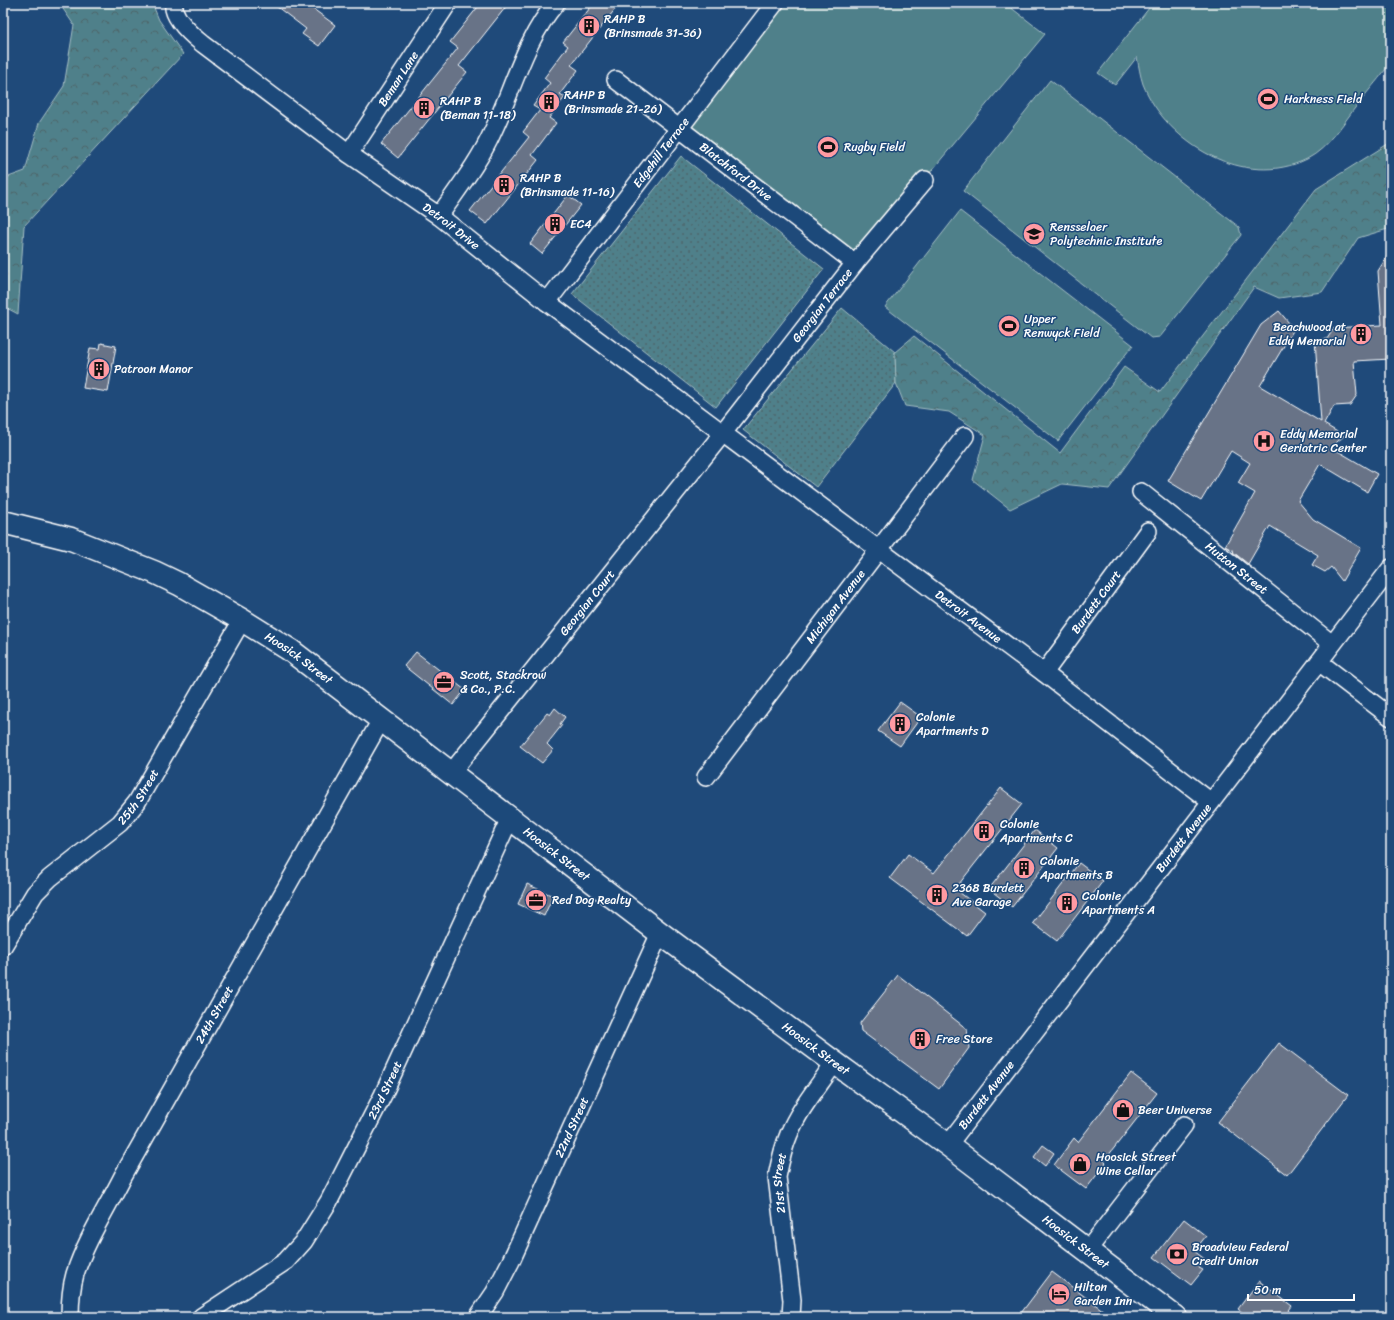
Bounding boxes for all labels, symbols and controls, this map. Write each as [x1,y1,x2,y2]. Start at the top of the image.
place label: RAHP B (Brinsmade 31-36) [604,8,702,44]
building icon: RAHP B (Brinsmade 31-36) [576,13,602,39]
street label: Beman Lane [372,46,425,111]
place label: RAHP B (Brinsmade 21-26) [564,84,662,120]
sports icon: Harkness Field [1255,86,1281,112]
place label: Harkness Field [1284,88,1364,110]
building icon: RAHP B (Brinsmade 21-26) [536,89,562,115]
place label: RAHP B (Beman 11-18) [440,90,516,126]
building icon: RAHP B (Beman 11-18) [411,95,437,121]
street label: Edgehill Terrace [627,112,695,193]
sports icon: Rugby Field [815,134,841,160]
street label: Blatchford Drive [694,136,777,207]
place label: Rugby Field [844,136,906,158]
place label: RAHP B (Brinsmade 11-16) [520,167,615,203]
building icon: RAHP B (Brinsmade 11-16) [491,172,517,198]
street label: Detroit Drive [418,197,485,256]
building icon: EC4 [542,211,568,237]
place label: EC4 [570,213,592,235]
place label: Rensselaer Polytechnic Institute [1050,216,1162,252]
school or university icon: Rensselaer Polytechnic Institute [1021,221,1047,247]
street label: Georgian Terrace [786,263,858,347]
place label: Upper Renwyck Field [1024,308,1101,344]
sports icon: Upper Renwyck Field [996,313,1022,339]
place label: Beachwood at Eddy Memorial [1268,316,1347,352]
building icon: Beachwood at Eddy Memorial [1348,321,1374,347]
building icon: Patroon Manor [86,356,112,382]
place label: Patroon Manor [114,358,194,380]
place label: Eddy Memorial Geriatric Center [1280,423,1367,459]
hospital icon: Eddy Memorial Geriatric Center [1251,428,1277,454]
street label: Hutton Street [1200,536,1273,600]
street label: Michigan Avenue [800,564,871,649]
street label: Georgian Court [554,565,621,641]
street label: Burdett Court [1065,565,1127,639]
street label: Detroit Avenue [930,584,1007,649]
street label: Hoosick Street [260,626,339,691]
place label: Scott, Stackrow & Co., P.C. [460,664,547,700]
office icon: Scott, Stackrow & Co., P.C. [431,669,457,695]
place label: Colonie Apartments D [915,706,989,742]
building icon: Colonie Apartments D [887,711,913,737]
street label: 25th Street [111,765,165,830]
street label: Burdett Avenue [1150,798,1218,878]
place label: Colonie Apartments C [999,813,1073,849]
building icon: Colonie Apartments C [971,818,997,844]
street label: Hoosick Street [518,821,596,888]
place label: Colonie Apartments B [1039,850,1113,886]
building icon: Colonie Apartments B [1011,855,1037,881]
place label: 2368 Burdett Ave Garage [951,877,1024,913]
building icon: 2368 Burdett Ave Garage [924,882,950,908]
place label: Colonie Apartments A [1081,885,1155,921]
office icon: Red Dog Realty [523,887,549,913]
place label: Red Dog Realty [552,889,632,911]
building icon: Colonie Apartments A [1054,890,1080,916]
street label: 24th Street [189,981,240,1048]
street label: Hoosick Street [777,1016,855,1082]
building icon: Free Store [907,1026,933,1052]
place label: Free Store [936,1028,993,1050]
street label: Burdett Avenue [952,1055,1020,1135]
street label: 23rd Street [361,1057,408,1123]
street label: 22nd Street [548,1093,595,1161]
shop icon: Beer Universe [1110,1097,1136,1123]
place label: Beer Universe [1138,1099,1212,1121]
place label: Hoosick Street Wine Cellar [1096,1146,1177,1182]
street label: 21st Street [766,1150,793,1214]
shop icon: Hoosick Street Wine Cellar [1067,1151,1093,1177]
street label: Hoosick Street [1037,1209,1115,1275]
place label: Broadview Federal Credit Union [1192,1236,1289,1272]
bank icon: Broadview Federal Credit Union [1164,1241,1190,1267]
place label: Hilton Garden Inn [1074,1276,1133,1312]
scale bar [1248,1276,1354,1302]
text: 50 m [1254,1279,1281,1301]
hotel icon: Hilton Garden Inn [1046,1281,1072,1307]

